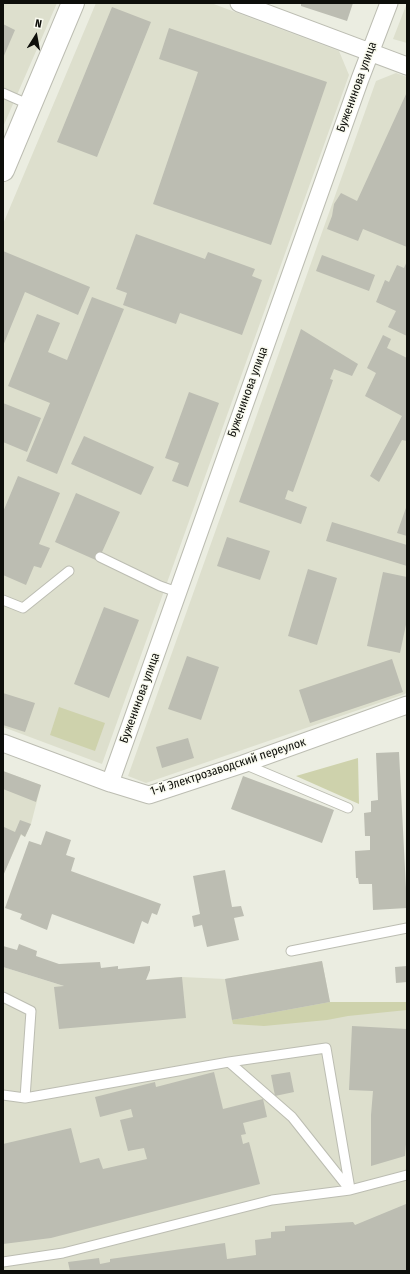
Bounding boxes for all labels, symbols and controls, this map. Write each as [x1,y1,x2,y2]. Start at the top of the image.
north arrow [16,16,56,56]
text: N [34,17,43,31]
street label: Буженинова улица [334,40,380,134]
street label: Буженинова улица [225,345,271,439]
street label: Буженинова улица [117,651,163,745]
street label: 1-й Электрозаводский переулок [148,735,308,799]

